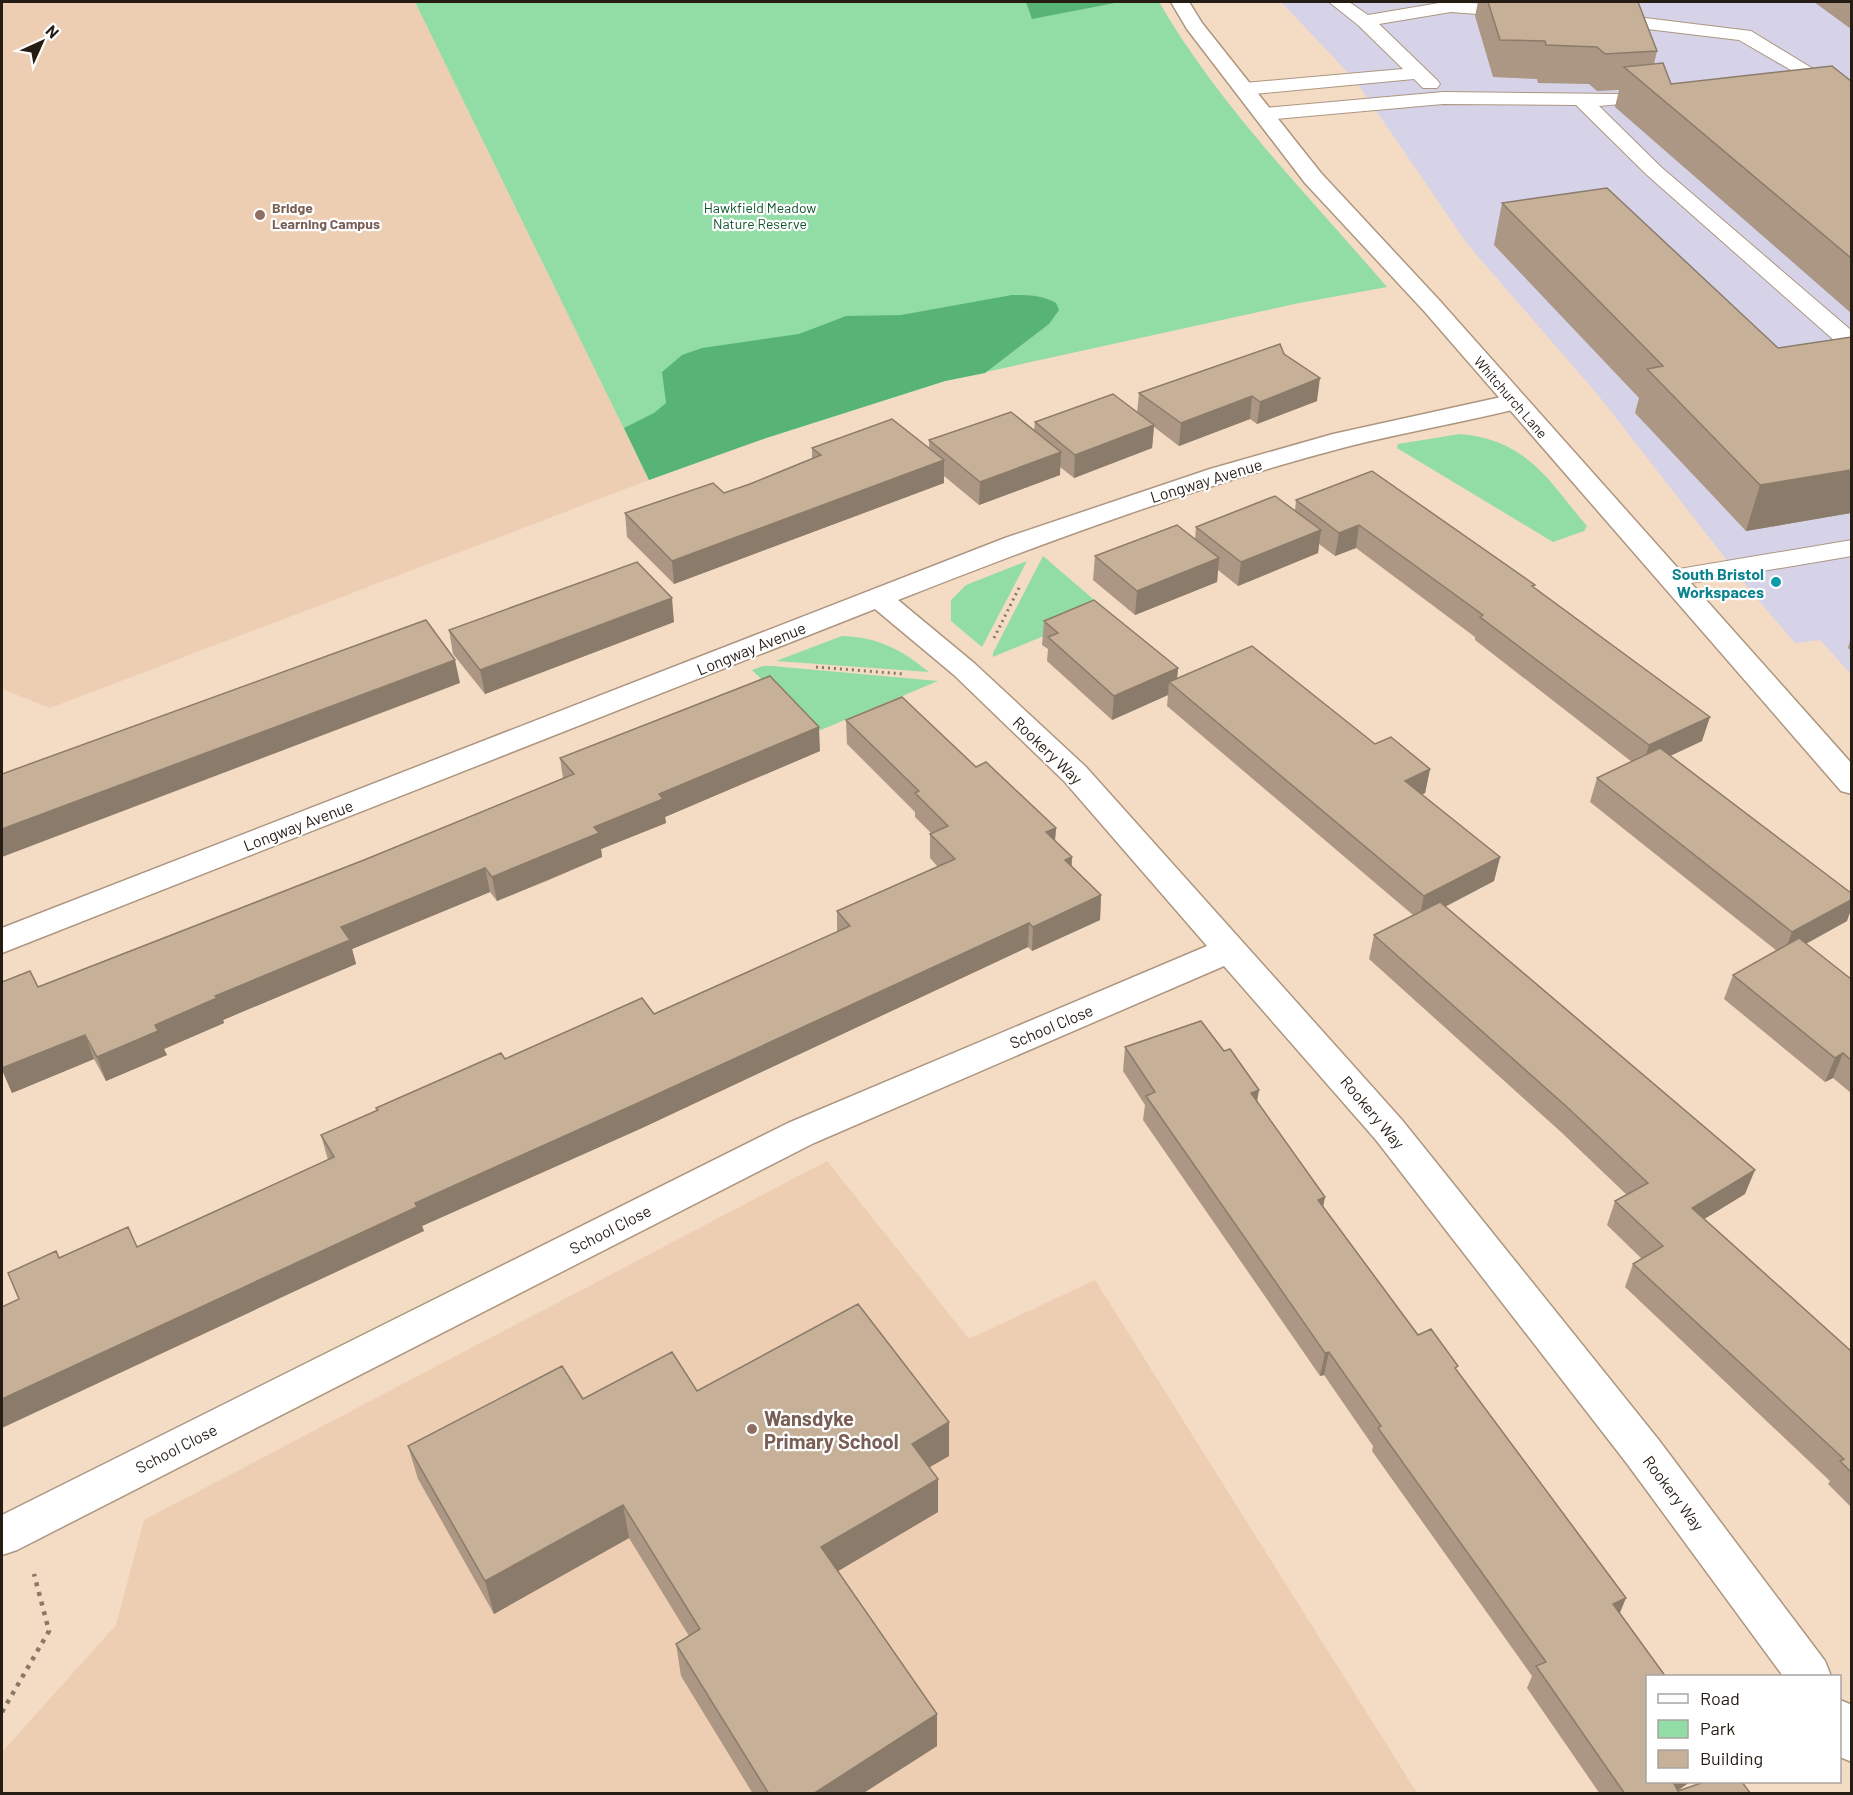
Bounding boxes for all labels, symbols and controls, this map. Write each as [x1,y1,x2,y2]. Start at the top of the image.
north arrow [12,12,72,72]
text: N [42,21,63,42]
place label: Bridge Learning Campus [272,199,380,232]
park label: Hawkfield Meadow Nature Reserve [704,199,816,232]
marker: Bridge Learning Campus [253,208,267,222]
street label: Whitchurch Lane [1471,352,1551,442]
street label: Longway Avenue [1148,454,1264,506]
place label: South Bristol Workspaces [1672,564,1764,601]
marker: South Bristol Workspaces [1769,575,1783,589]
street label: Longway Avenue [694,617,808,679]
street label: Rookery Way [1009,712,1087,788]
street label: Longway Avenue [241,795,355,855]
street label: School Close [1006,1000,1096,1052]
street label: Rookery Way [1337,1072,1409,1153]
street label: School Close [566,1200,654,1258]
place label: Wansdyke Primary School [764,1406,899,1453]
street label: School Close [132,1419,220,1477]
marker: Wansdyke Primary School [745,1422,759,1436]
street label: Rookery Way [1640,1452,1709,1535]
legend [1646,1675,1841,1783]
text: Road [1700,1687,1740,1709]
text: Park [1700,1717,1735,1739]
text: Building [1700,1747,1763,1769]

